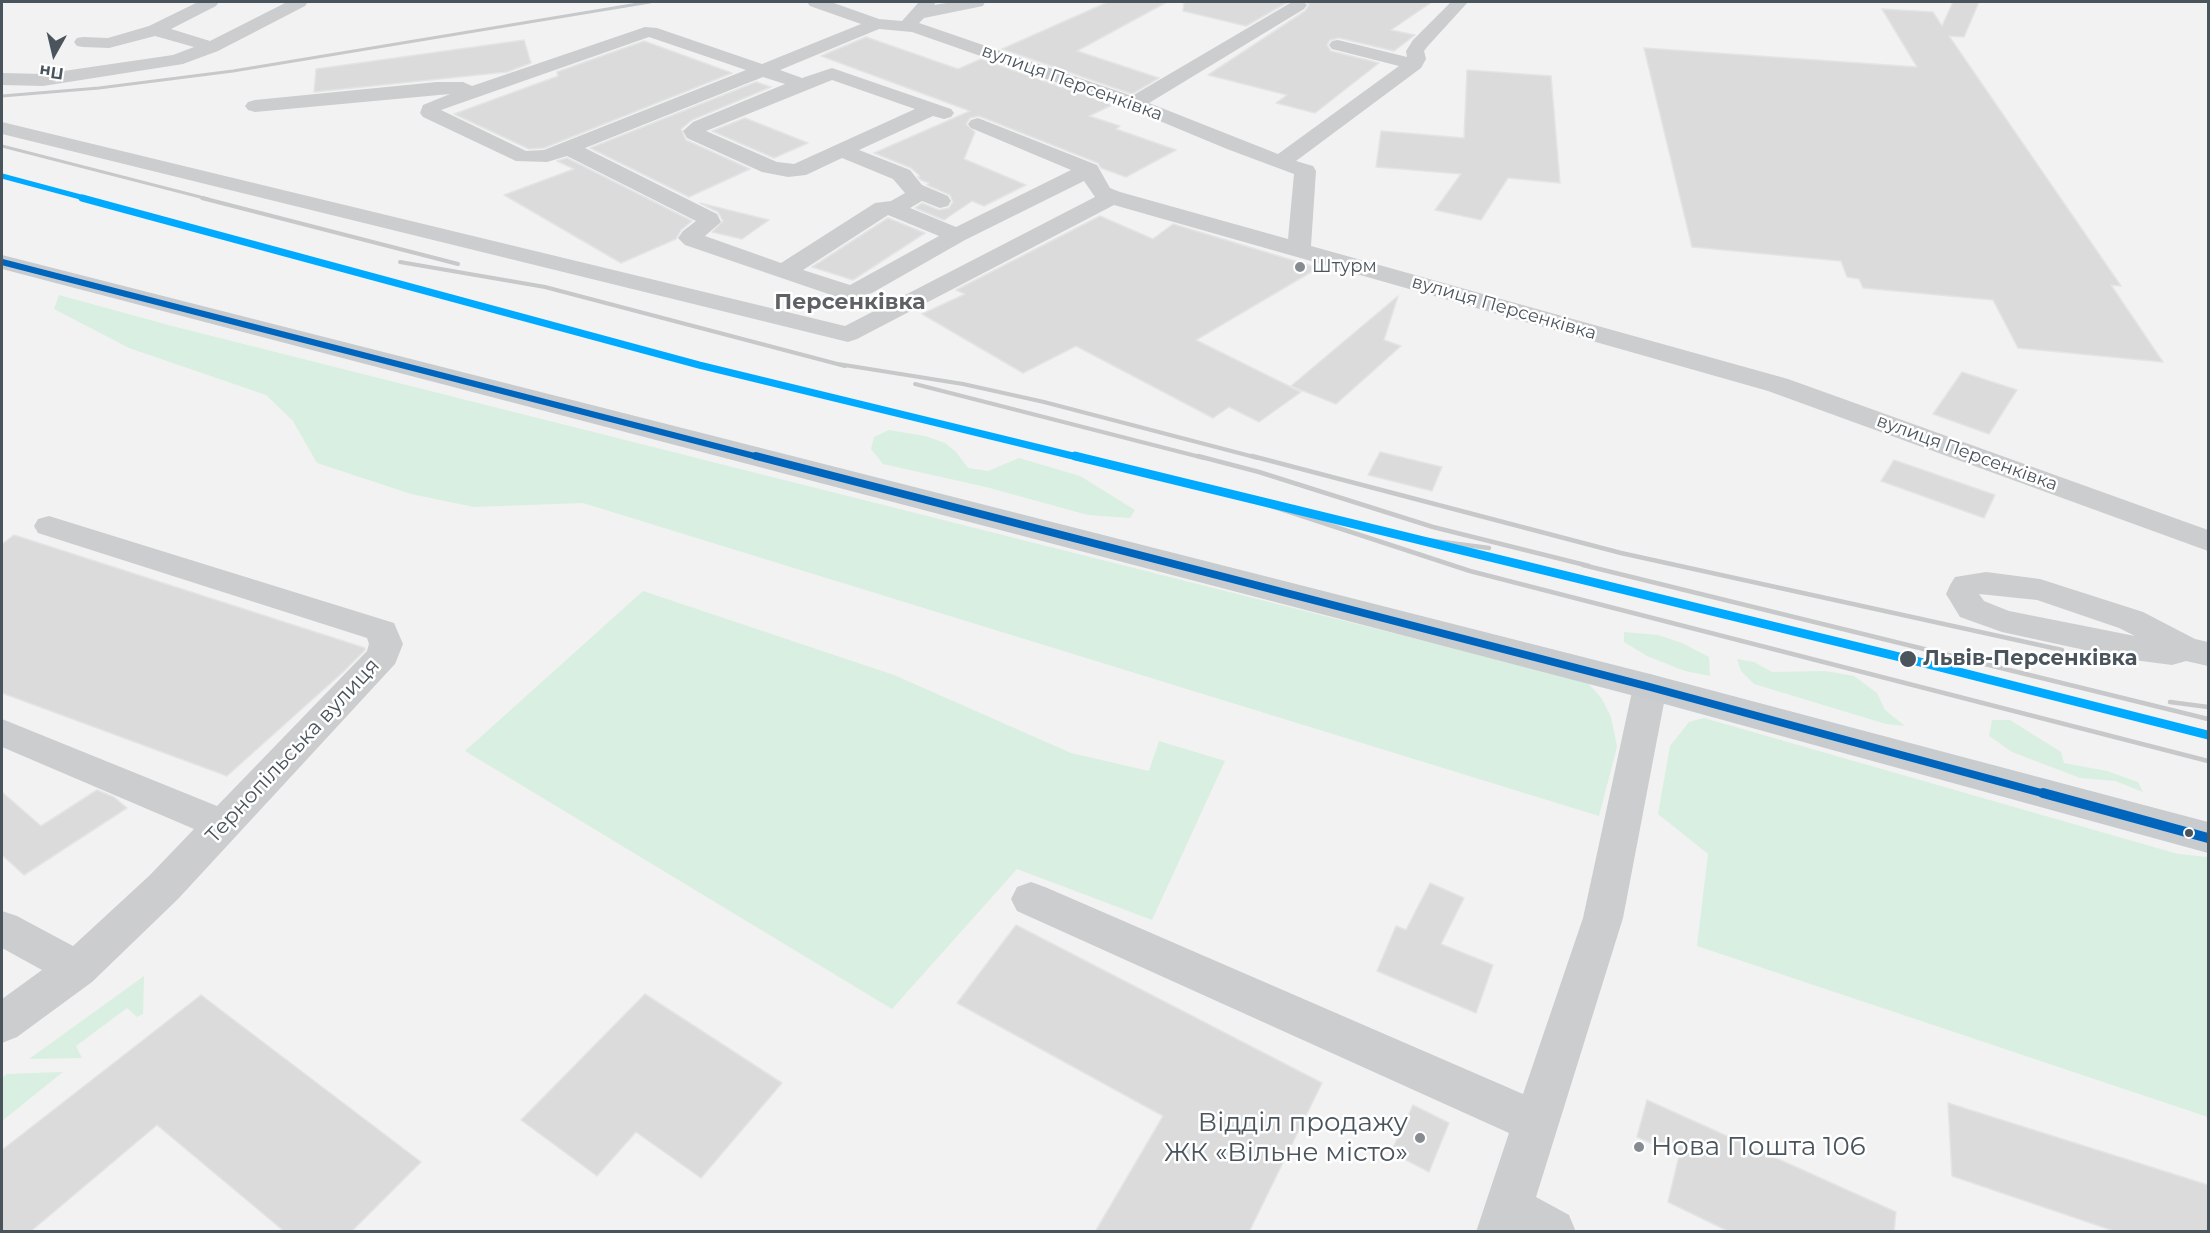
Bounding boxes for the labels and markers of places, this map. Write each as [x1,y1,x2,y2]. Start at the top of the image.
place label: Штурм [1312,256,1377,278]
marker: Штурм [1293,260,1307,274]
place label: Львів-Персенківка [1923,646,2138,672]
marker: Львів-Персенківка [1898,649,1918,669]
unlabelled marker [2183,827,2195,839]
place label: Відділ продажу ЖК «Вільне місто» [1164,1107,1408,1168]
marker: Відділ продажу ЖК «Вільне місто» [1413,1131,1427,1145]
place label: Нова Пошта 106 [1651,1131,1865,1163]
marker: Нова Пошта 106 [1632,1140,1646,1154]

